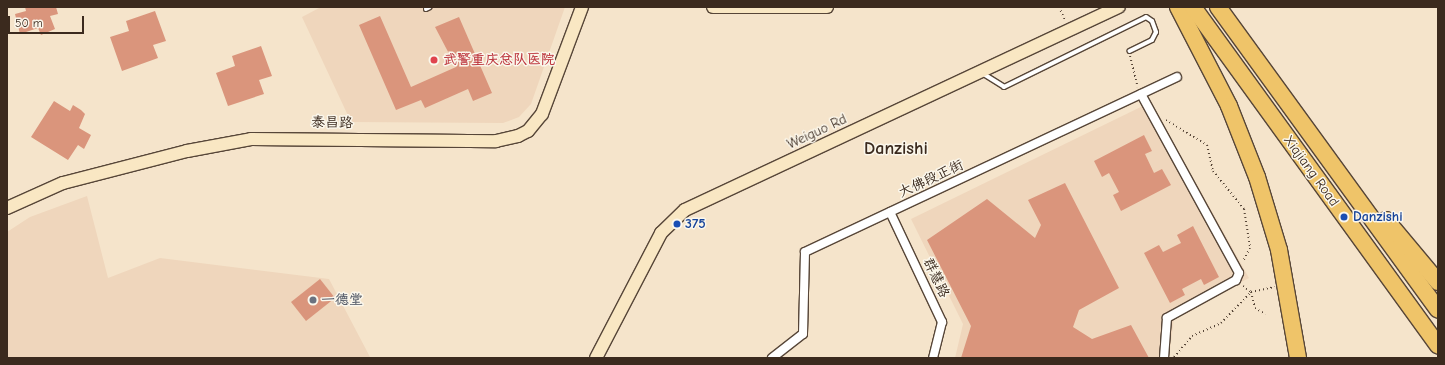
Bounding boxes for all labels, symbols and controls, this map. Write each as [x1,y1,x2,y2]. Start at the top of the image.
scale bar [10,8,86,34]
text: 50 m [15,16,43,30]
place label: 武警重庆总队医院 [443,52,555,68]
marker: 武警重庆总队医院 [428,54,440,66]
street label: Weiguo Rd [785,111,849,153]
street label: 泰昌路 [311,114,353,132]
street label: Xiajiang Road [1280,132,1342,210]
district label: Danzishi [864,138,928,160]
street label: 大佛段正街 [896,157,966,201]
place label: Danzishi [1353,209,1403,225]
marker: Danzishi [1338,211,1350,223]
place label: 375 [685,216,706,232]
marker: 375 [672,219,682,229]
street label: 群慧路 [920,255,952,301]
place label: 一德堂 [321,292,363,308]
marker: 一德堂 [308,295,318,305]

